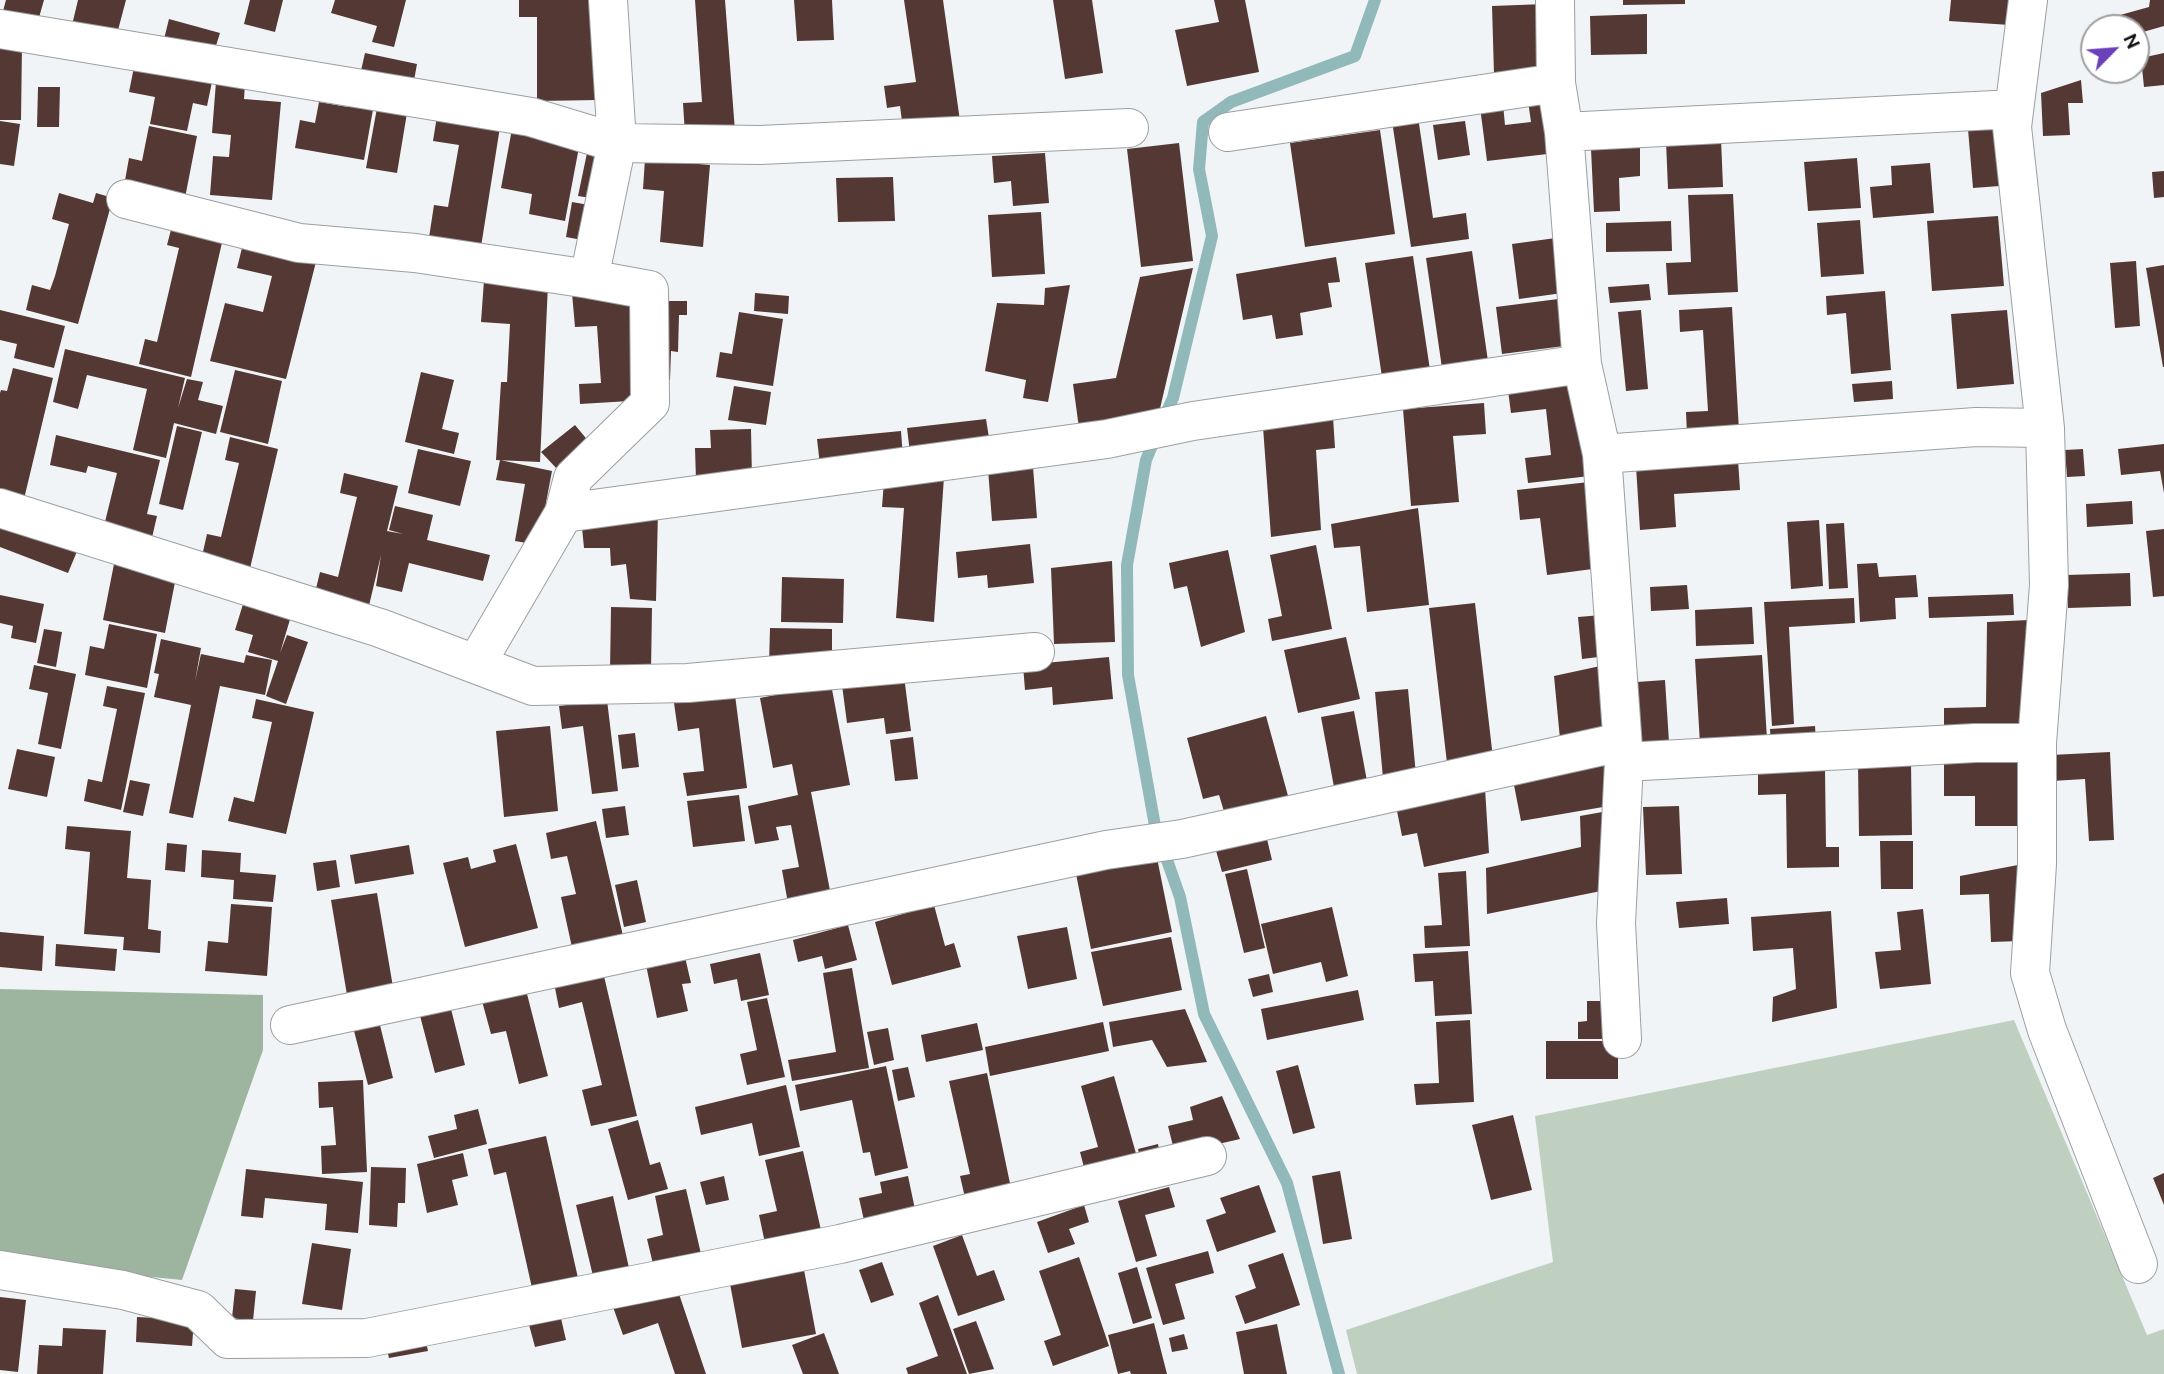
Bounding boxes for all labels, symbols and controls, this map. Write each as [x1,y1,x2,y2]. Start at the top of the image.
north arrow [2080,14,2150,84]
text: N [2119,30,2145,52]

